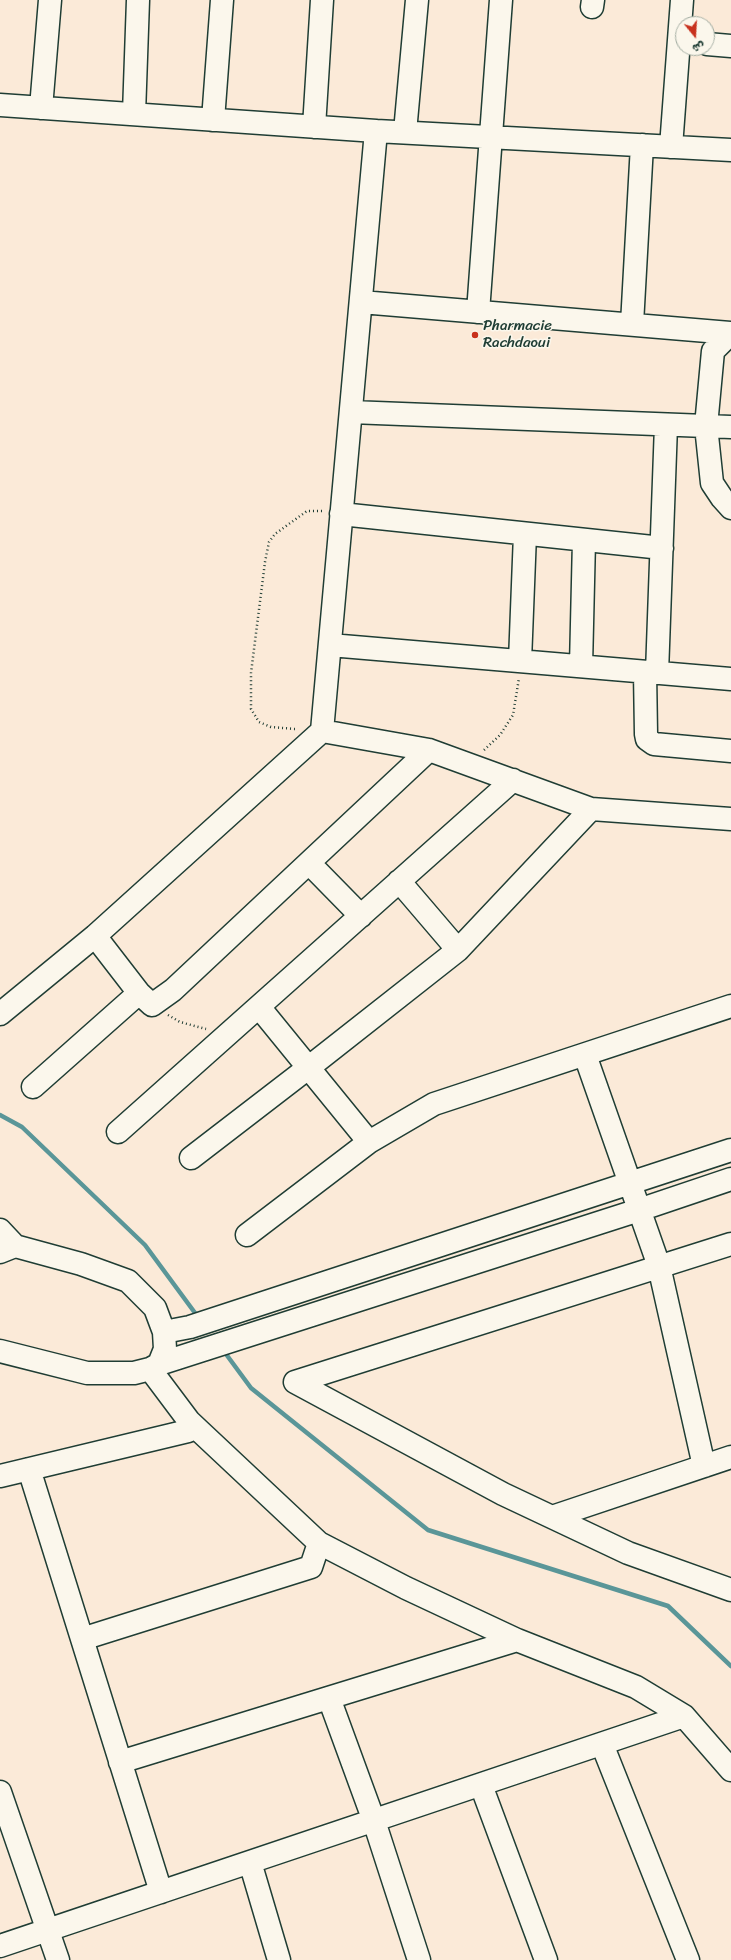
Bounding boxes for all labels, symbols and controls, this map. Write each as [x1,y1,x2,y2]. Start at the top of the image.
north arrow [675,16,715,56]
text: ش [690,36,707,58]
place label: Pharmacie Rachdaoui [483,317,552,352]
marker: Pharmacie Rachdaoui [470,330,480,340]

